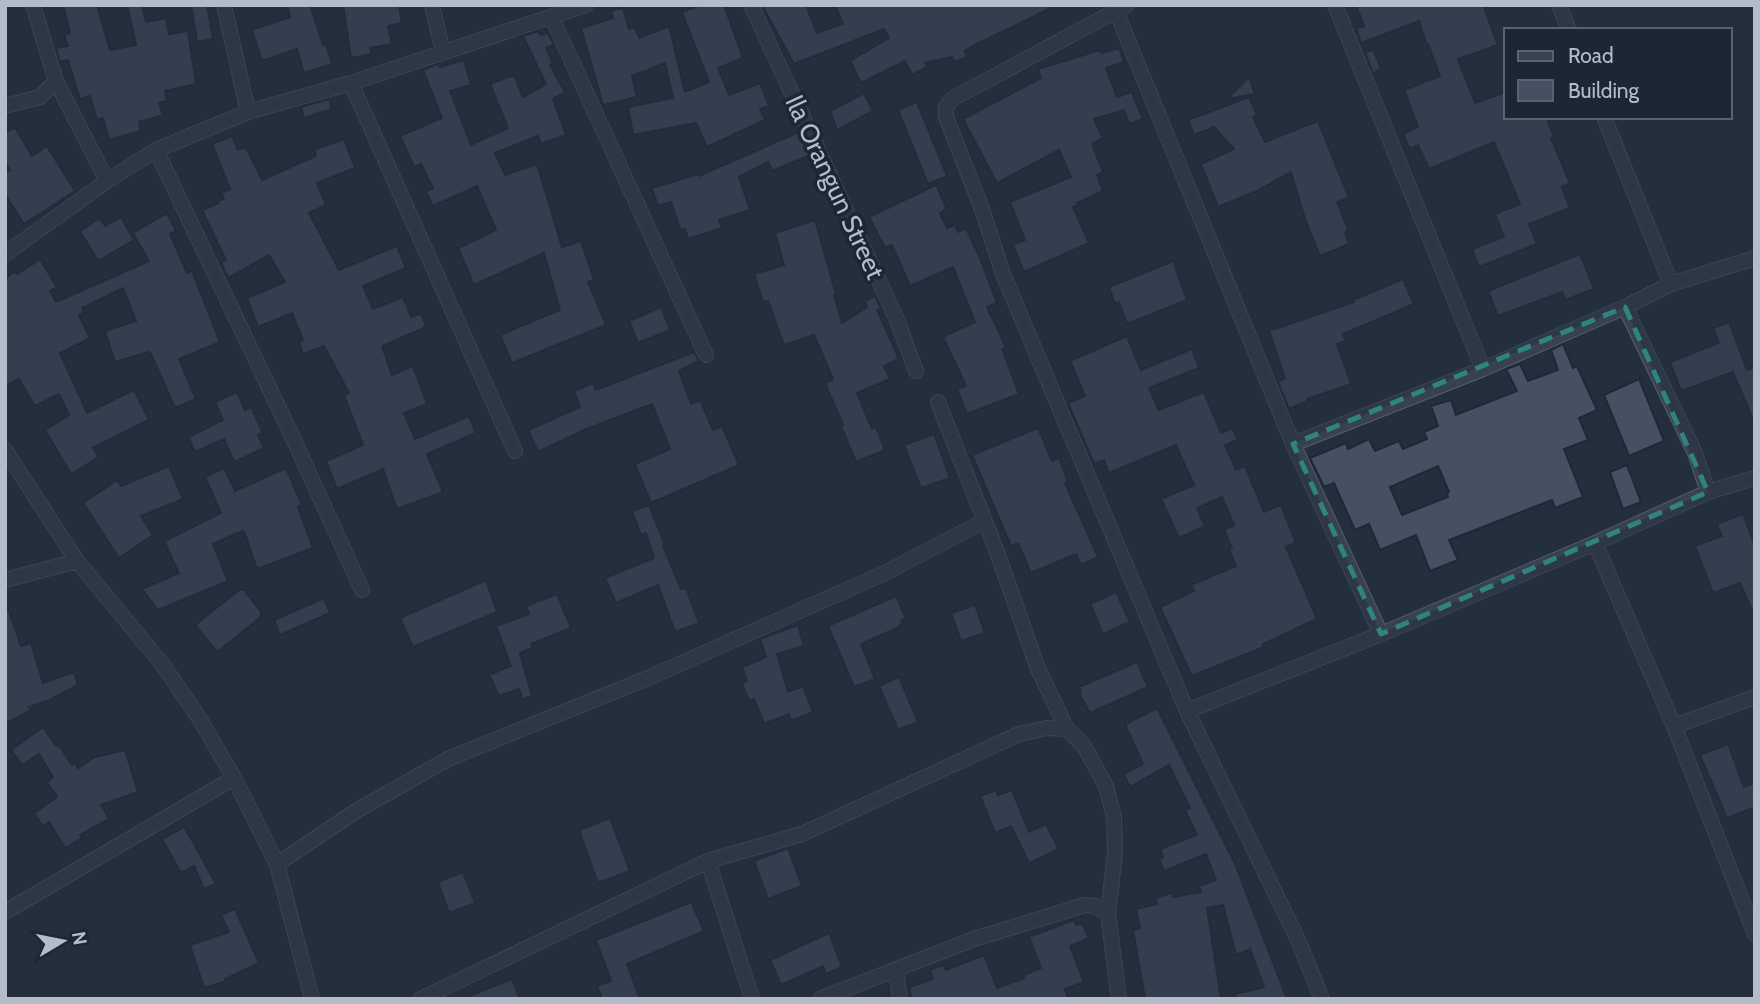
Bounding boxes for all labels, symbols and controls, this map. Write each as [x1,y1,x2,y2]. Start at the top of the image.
legend [1504,28,1732,119]
text: Road [1568,43,1614,68]
text: Building [1568,78,1640,103]
street label: Ila Orangun Street [778,90,892,284]
north arrow [28,906,98,976]
text: N [67,930,92,947]

